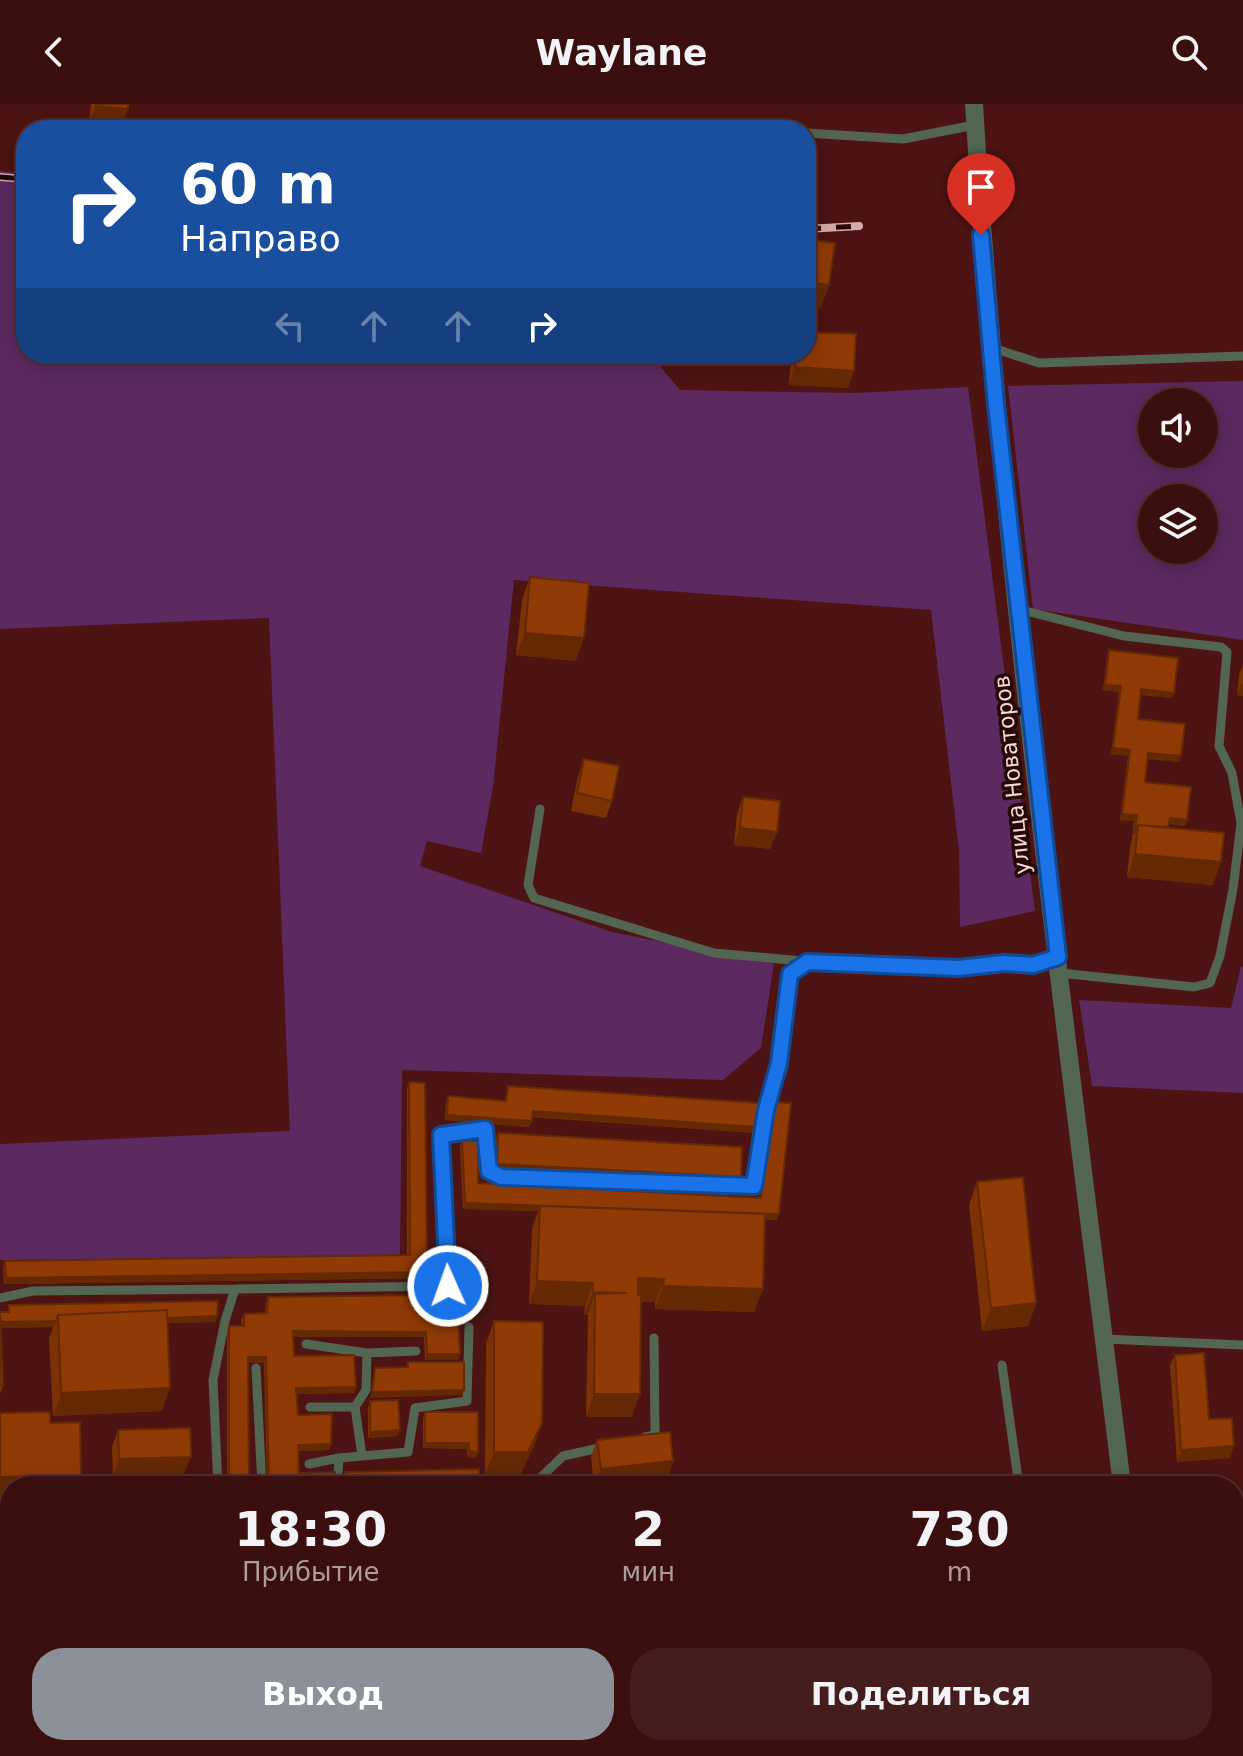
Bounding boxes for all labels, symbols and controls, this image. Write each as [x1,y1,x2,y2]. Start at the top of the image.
icon: back [32,30,76,74]
icon: search [1167,30,1211,74]
text: Waylane [536,32,707,73]
text: 60 m [180,151,336,216]
icon: right [48,152,152,256]
pin [947,153,1015,235]
icon: arrive [959,165,1003,209]
text: Направо [180,218,341,259]
icon: left [268,304,312,348]
icon: ahead [352,304,396,348]
icon: ahead [436,304,480,348]
icon: right [520,304,564,348]
map controls [1138,388,1218,564]
button: sound [1138,388,1218,468]
button: layers [1138,484,1218,564]
street label: улица Новаторов [989,674,1035,876]
position arrow [406,1244,490,1328]
text: 18:30 [234,1501,387,1557]
text: 2 [632,1501,665,1557]
text: 730 [909,1501,1010,1557]
text: Прибытие [242,1557,380,1587]
text: мин [622,1557,675,1587]
text: m [947,1557,972,1587]
button: Выход [32,1648,614,1740]
button: Поделиться [630,1648,1212,1740]

